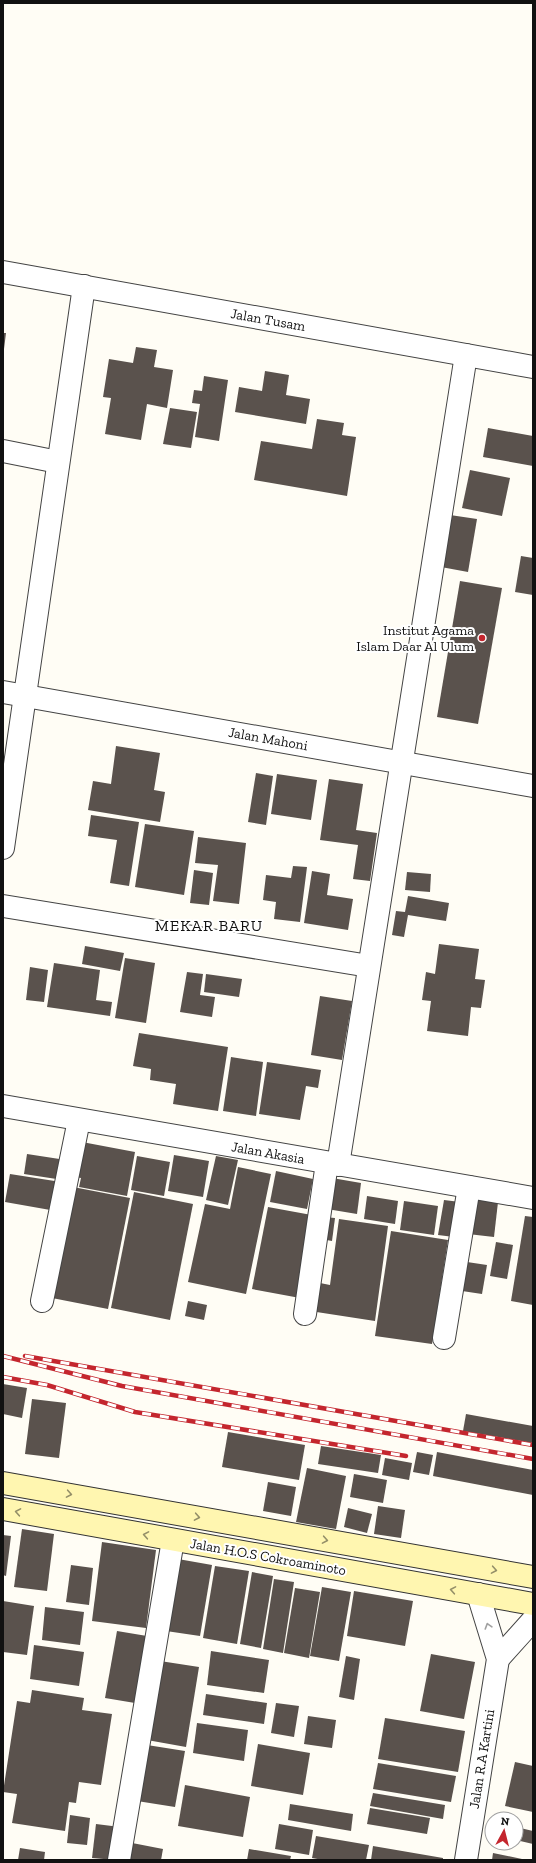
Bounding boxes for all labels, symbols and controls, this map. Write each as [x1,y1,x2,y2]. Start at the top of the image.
street label: Jalan Tusam [229,305,307,335]
place label: Institut Agama Islam Daar Al Ulum [356,622,474,655]
marker: Institut Agama Islam Daar Al Ulum [477,633,487,643]
street label: Jalan Mahoni [227,724,309,754]
district label: MEKAR BARU [155,916,263,935]
street label: Jalan Akasia [230,1138,306,1168]
one-way arrow [66,1490,72,1498]
one-way arrow [15,1508,21,1516]
one-way arrow [194,1512,200,1521]
one-way arrow [143,1531,149,1540]
street label: Jalan H.O.S Cokroaminoto [189,1535,347,1579]
one-way arrow [322,1535,328,1544]
one-way arrow [491,1565,497,1574]
one-way arrow [450,1586,456,1594]
one-way arrow [484,1623,493,1630]
street label: Jalan R.A Kartini [466,1708,498,1810]
north arrow [484,1811,524,1851]
text: N [500,1815,511,1829]

